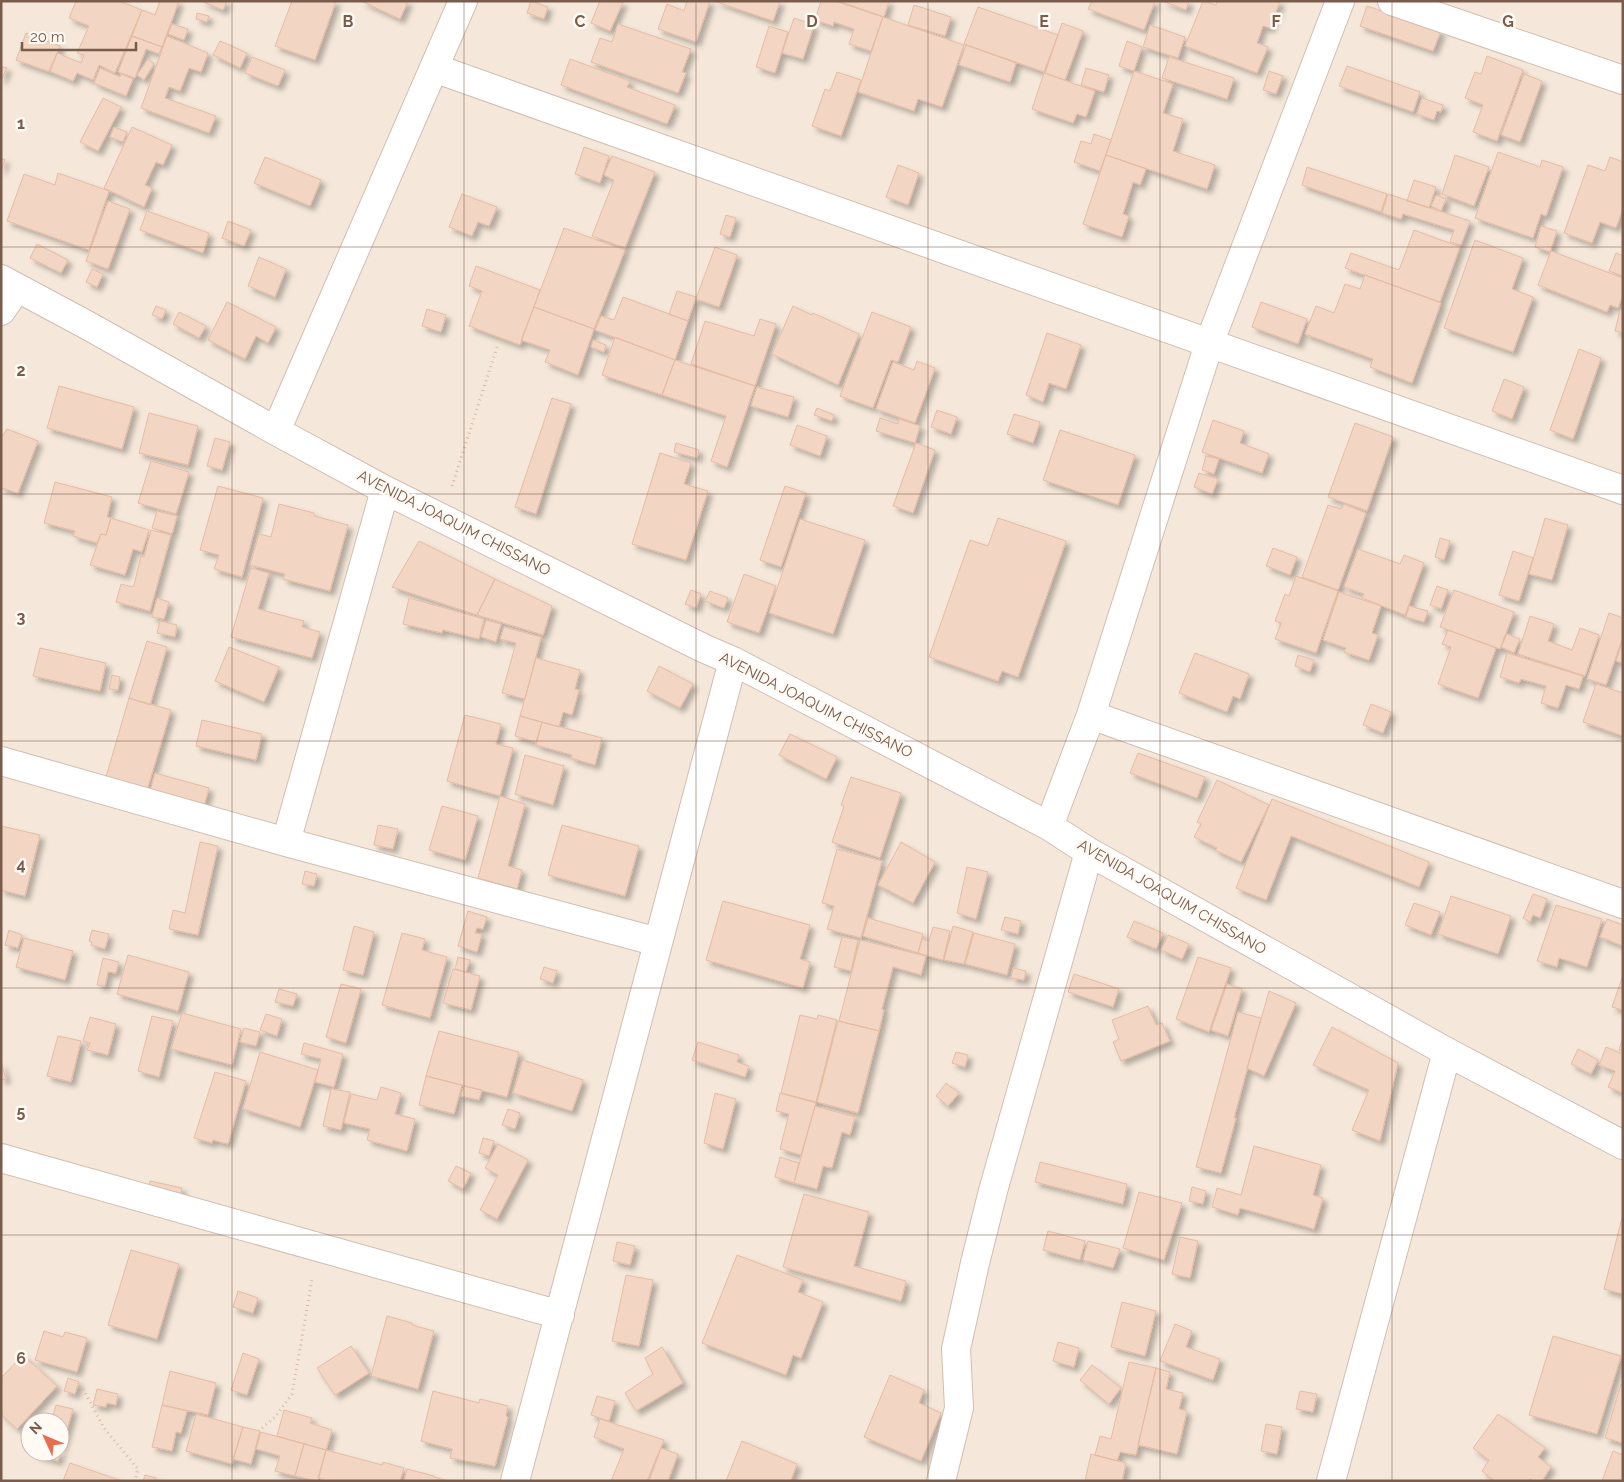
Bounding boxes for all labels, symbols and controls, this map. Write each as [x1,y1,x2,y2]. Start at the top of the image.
text: B [343,12,354,31]
text: C [575,12,586,31]
text: D [806,12,818,31]
text: E [1039,12,1049,31]
text: F [1271,12,1281,31]
text: G [1502,12,1514,31]
scale bar [22,20,136,52]
text: 20 m [30,28,65,46]
text: 1 [17,114,25,133]
text: 2 [16,361,26,380]
street label: AVENIDA JOAQUIM CHISSANO [354,466,554,580]
text: 3 [17,608,26,627]
street label: AVENIDA JOAQUIM CHISSANO [716,648,916,762]
street label: AVENIDA JOAQUIM CHISSANO [1075,836,1269,958]
text: 4 [16,855,26,874]
text: 5 [17,1102,26,1121]
text: 6 [16,1349,26,1368]
north arrow [20,1412,70,1462]
text: N [26,1419,45,1437]

